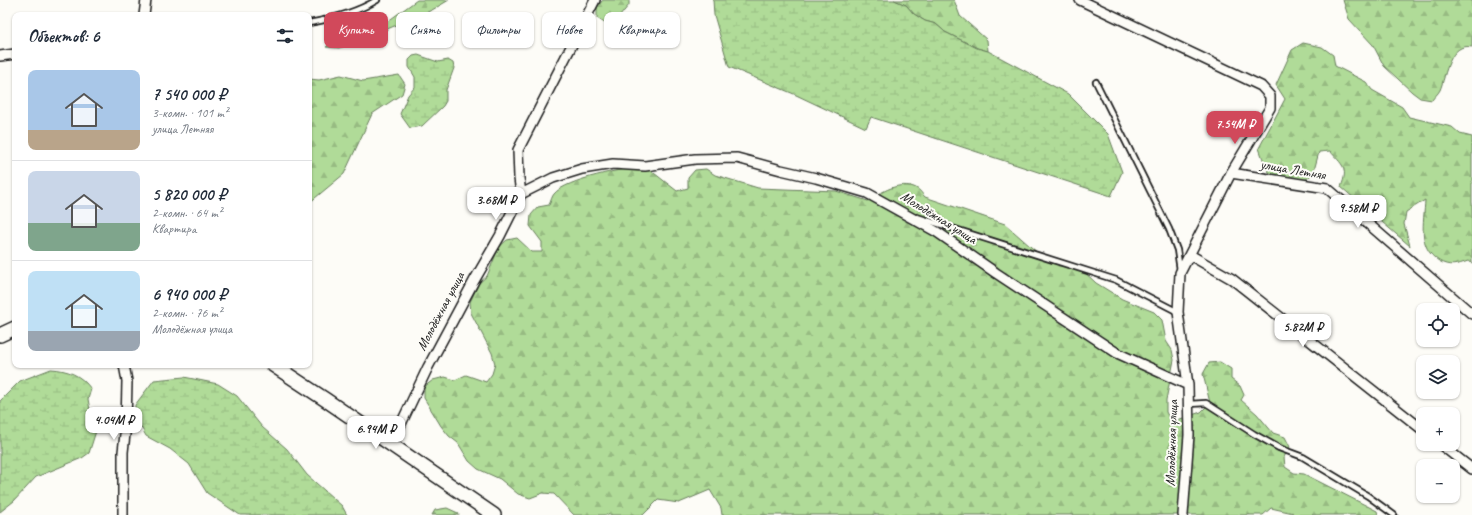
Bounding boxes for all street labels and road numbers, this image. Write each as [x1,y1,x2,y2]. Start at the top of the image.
street label: улица Летняя [1258,155,1328,184]
street label: Молодёжная улица [898,187,981,248]
street label: Молодёжная улица [413,268,469,353]
street label: Молодёжная улица [1161,398,1182,486]

